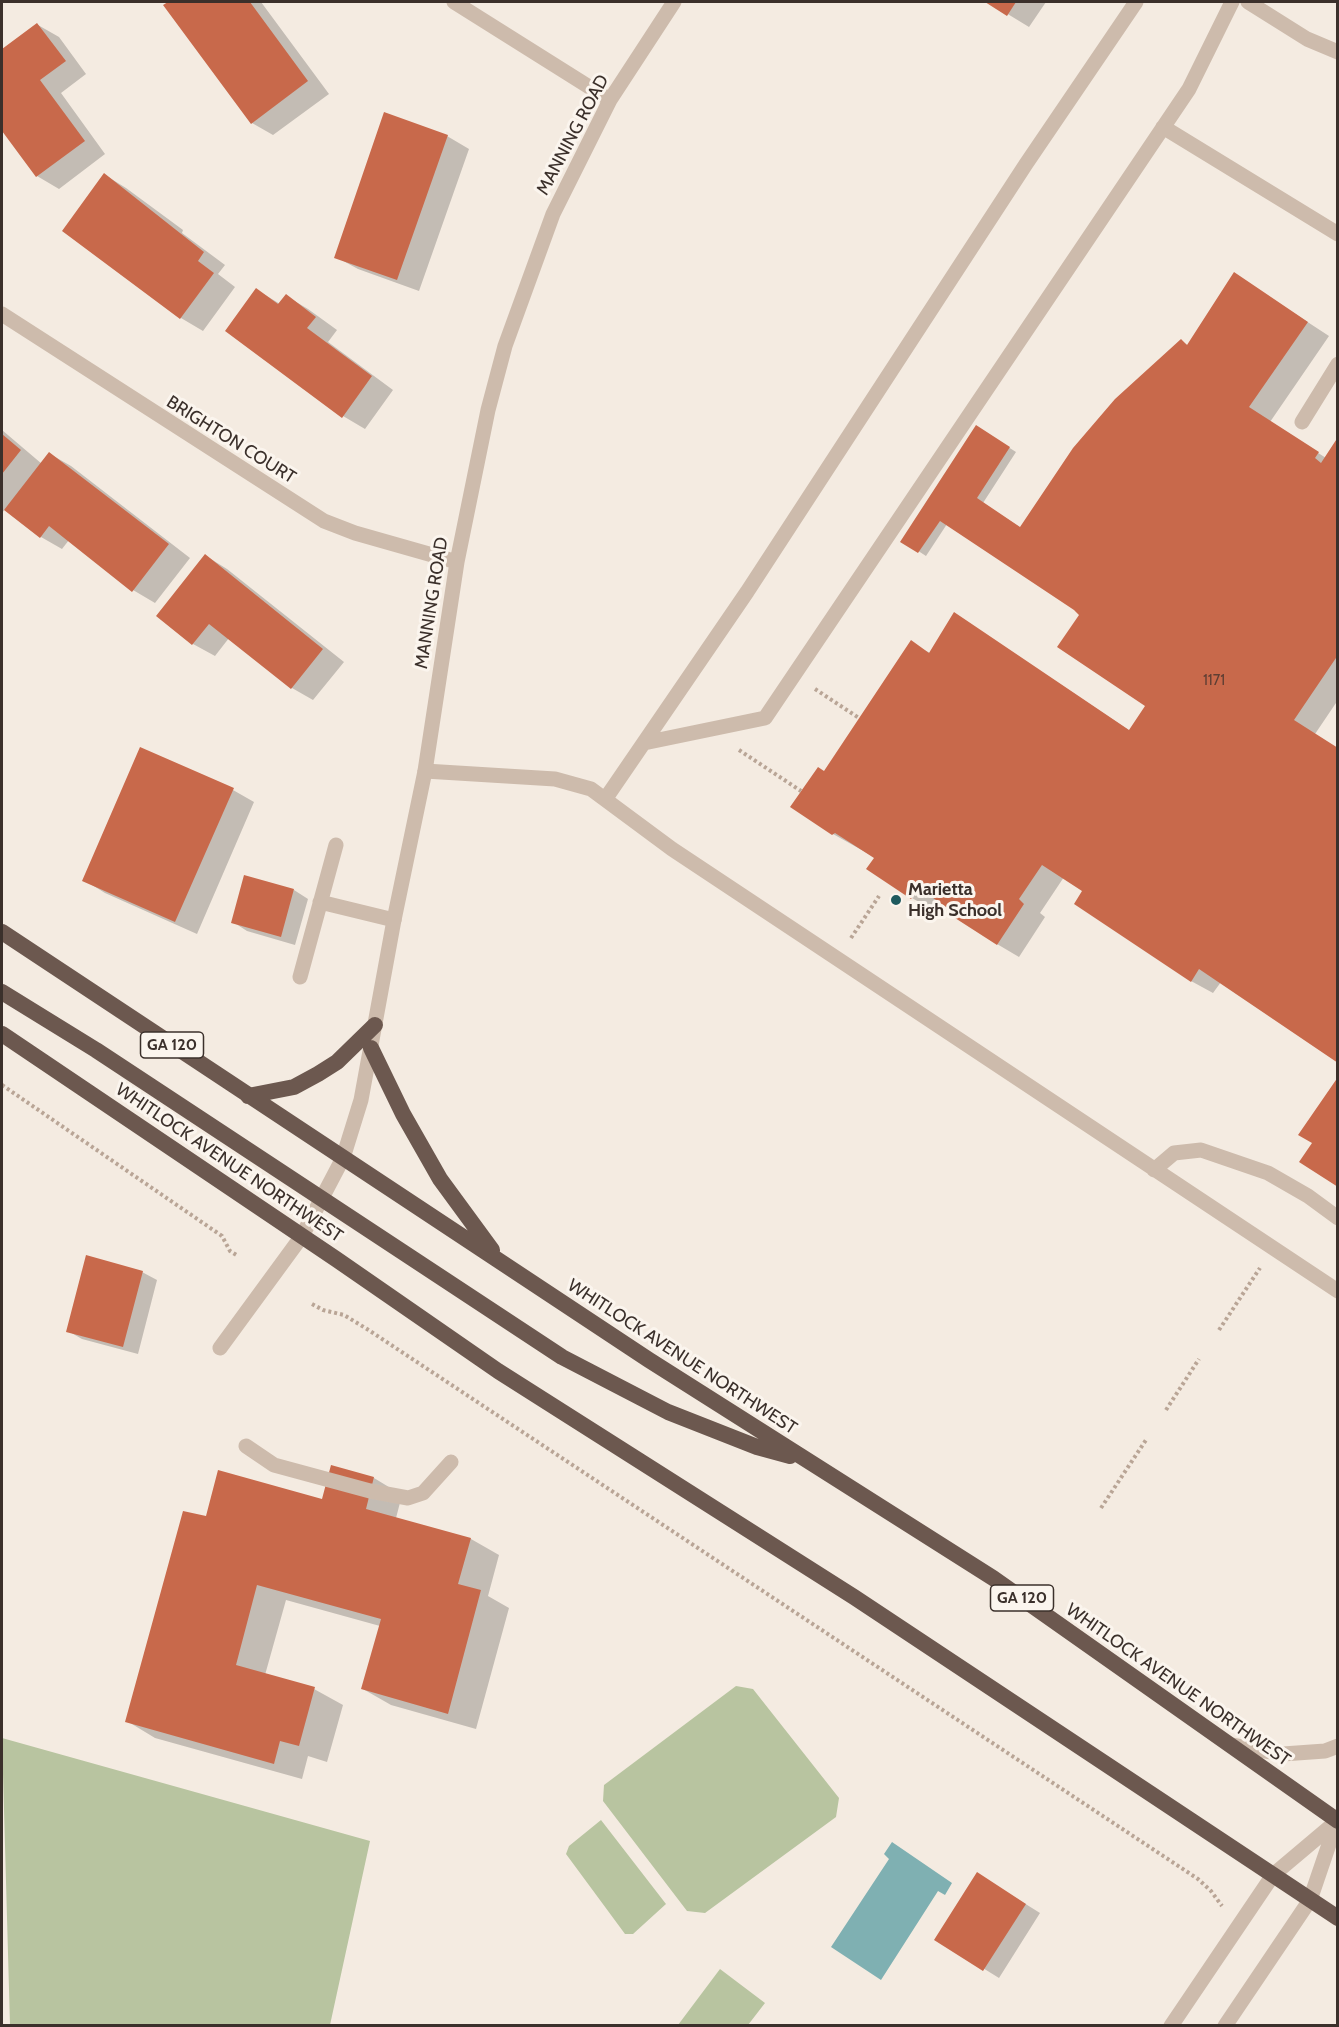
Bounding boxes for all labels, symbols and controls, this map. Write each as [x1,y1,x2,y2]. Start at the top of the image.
street label: MANNING ROAD [532,71,614,199]
street label: BRIGHTON COURT [162,391,300,489]
street label: MANNING ROAD [411,536,453,670]
house number: 1171 [1203,672,1225,690]
place label: Marietta High School [908,879,1002,922]
marker: Marietta High School [889,893,903,907]
road number: GA 120 [140,1032,204,1058]
street label: WHITLOCK AVENUE NORTHWEST [111,1079,347,1247]
street label: WHITLOCK AVENUE NORTHWEST [563,1275,801,1439]
road number: GA 120 [990,1585,1054,1611]
street label: WHITLOCK AVENUE NORTHWEST [1062,1599,1294,1771]

